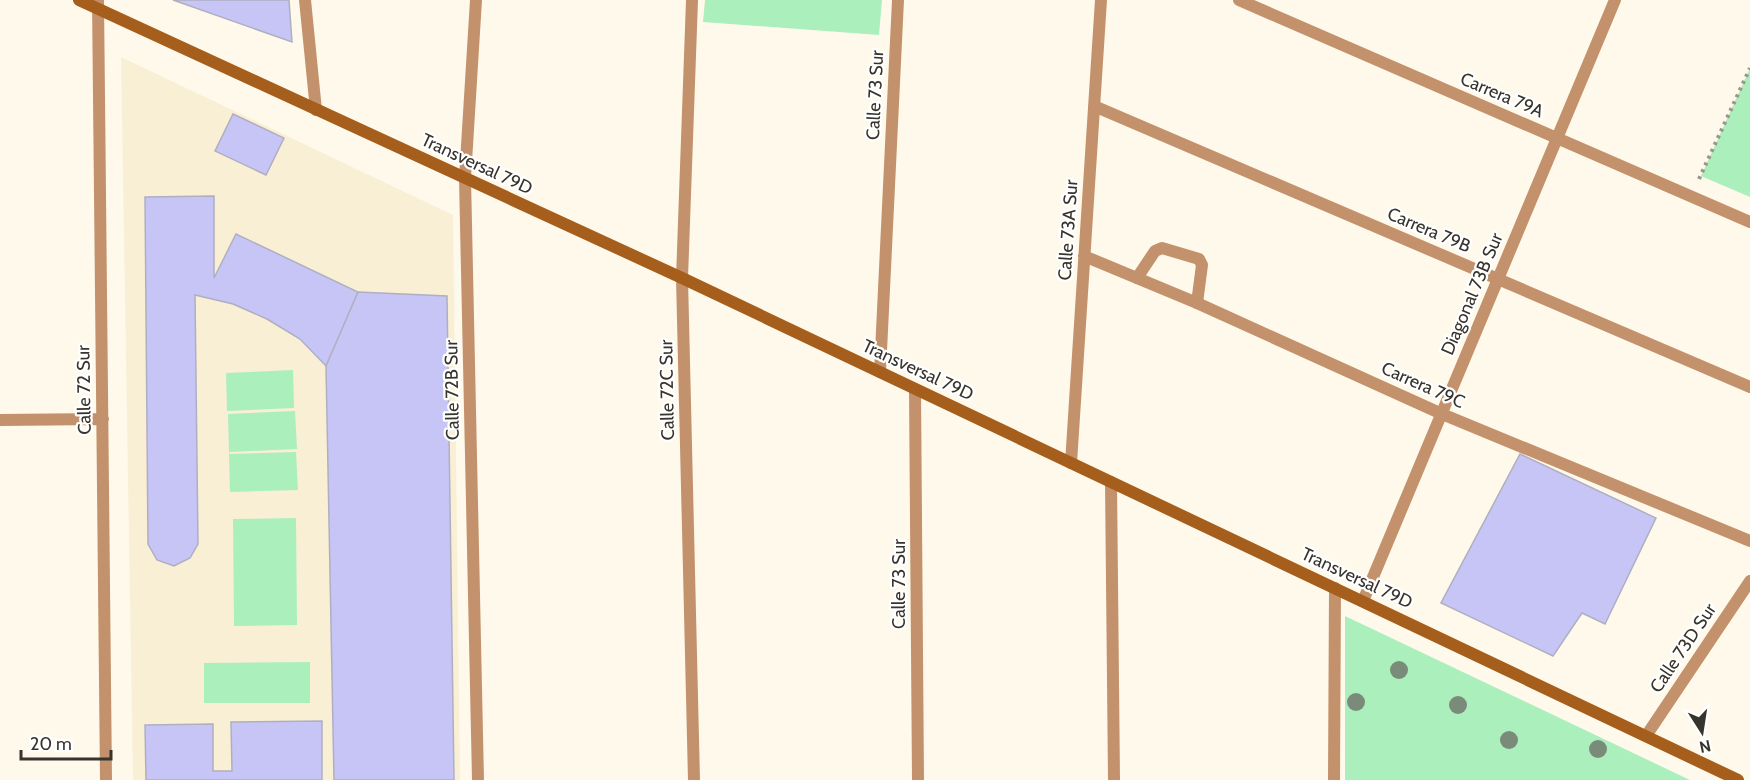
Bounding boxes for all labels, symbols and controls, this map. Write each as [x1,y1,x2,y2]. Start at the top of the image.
street label: Calle 73 Sur [862,49,888,140]
street label: Carrera 79A [1457,68,1547,122]
street label: Transversal 79D [418,129,536,199]
street label: Calle 73A Sur [1054,179,1083,281]
street label: Carrera 79B [1384,203,1474,257]
street label: Diagonal 73B Sur [1436,229,1508,358]
street label: Transversal 79D [859,335,977,405]
street label: Calle 72B Sur [440,339,464,440]
street label: Calle 72C Sur [655,339,679,440]
street label: Calle 72 Sur [72,345,96,435]
street label: Carrera 79C [1378,357,1468,413]
street label: Calle 73 Sur [888,539,910,629]
street label: Transversal 79D [1298,543,1416,613]
street label: Calle 73D Sur [1645,599,1721,697]
north arrow [1672,702,1732,762]
scale bar [21,723,111,761]
text: 20 m [30,733,72,755]
text: N [1698,736,1713,757]

